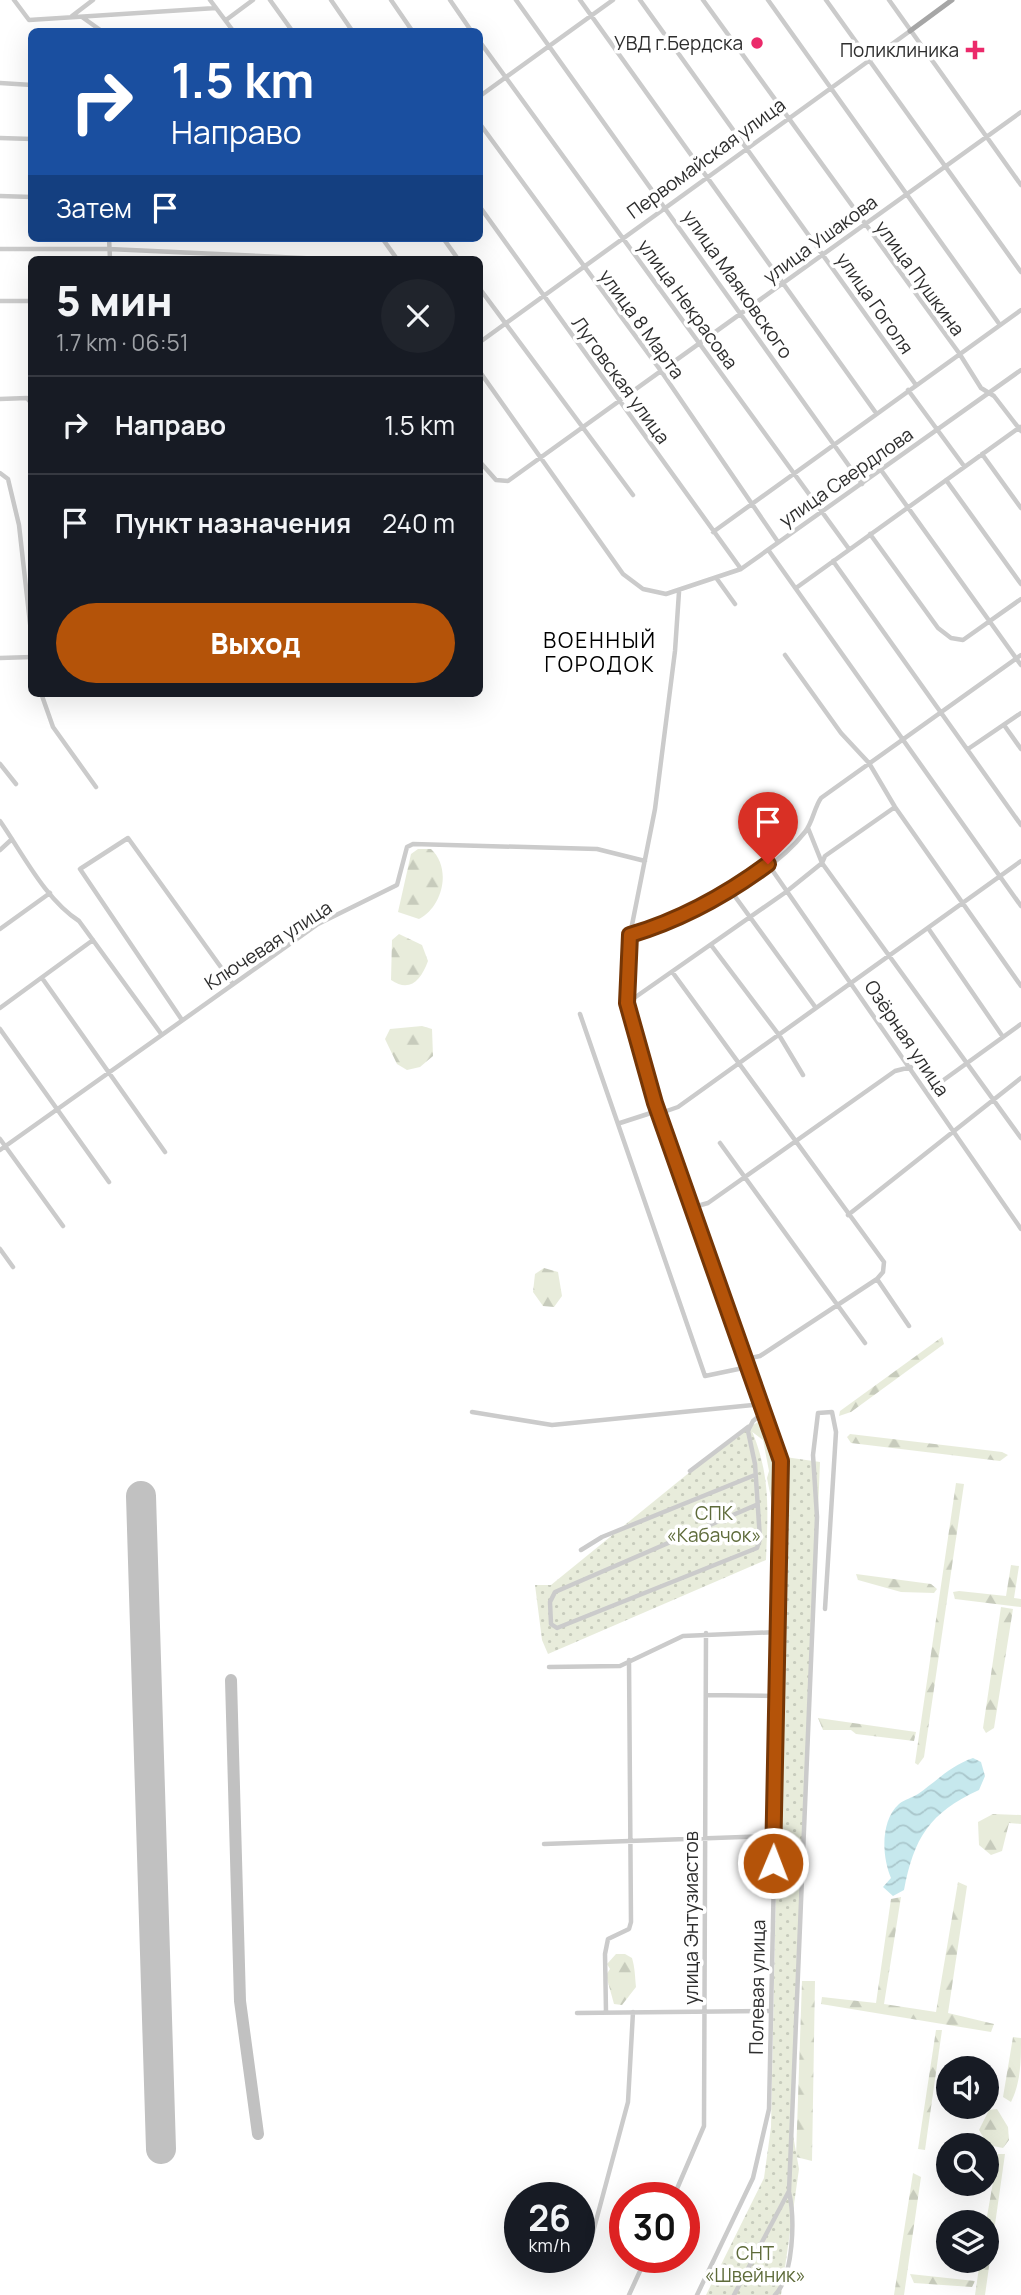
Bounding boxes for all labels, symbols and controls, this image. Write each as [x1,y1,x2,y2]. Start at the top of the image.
place label: УВД г.Бердска [614,30,743,56]
marker: УВД г.Бердска [749,35,765,51]
place label: Поликлиника [840,37,959,63]
marker: Поликлиника [965,40,985,60]
text: 1.5 km [171,46,314,113]
icon: right [56,56,147,147]
street label: Первомайская улица [622,92,790,224]
text: Направо [171,110,302,154]
icon: arrive [146,189,184,227]
street label: улица Ушакова [758,189,882,289]
text: Затем [56,190,132,226]
street label: улица Маяковского [677,204,799,364]
street label: улица Пушкина [869,215,971,341]
street label: улица Некрасова [632,234,744,374]
street label: улица Гоголя [830,247,920,359]
street label: улица 8 Марта [593,264,691,384]
text: 5 мин [56,271,173,329]
button: close [381,279,455,353]
street label: Луговская улица [566,311,676,449]
text: 1.7 km · 06:51 [56,326,189,358]
icon: right [56,406,94,444]
text: Направо [115,407,226,443]
text: 1.5 km [384,407,455,443]
street label: улица Свердлова [774,421,918,533]
icon: arrive [56,504,94,542]
text: Пункт назначения [115,505,351,541]
text: 240 m [382,505,455,541]
button: Выход [56,603,455,683]
district label: ВОЕННЫЙ ГОРОДОК [543,626,657,678]
pin [738,792,798,864]
icon: arrive [749,803,787,841]
street label: Ключевая улица [199,894,337,996]
street label: Озёрная улица [858,975,956,1101]
park label: СПК «Кабачок» [667,1500,761,1548]
position arrow [736,1826,810,1900]
street label: улица Энтузиастов [678,1831,704,2005]
street label: Полевая улица [743,1919,771,2055]
map controls [936,2056,999,2273]
button: sound [936,2056,999,2119]
button: search [936,2133,999,2196]
speed limit sign: 30 [609,2182,700,2273]
text: 26 [528,2194,571,2242]
button: layers [936,2210,999,2273]
text: km/h [529,2233,570,2257]
park label: СНТ «Швейник» [704,2240,806,2288]

